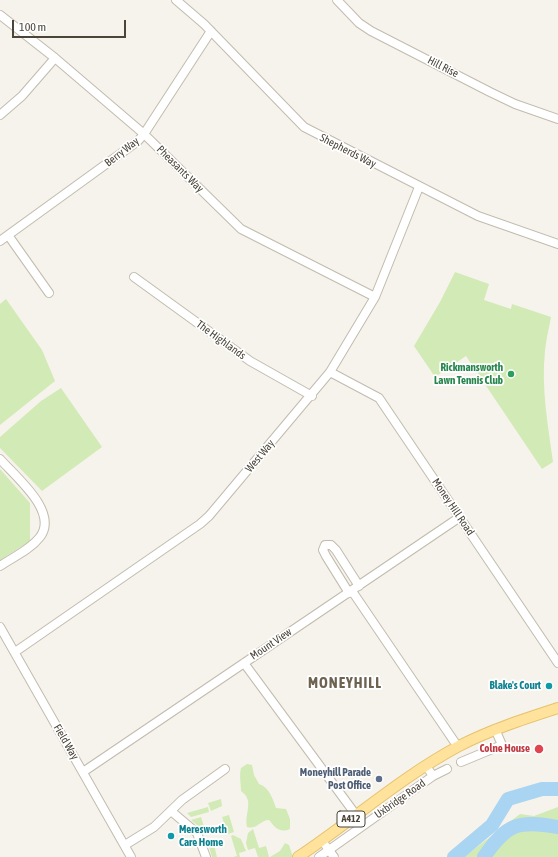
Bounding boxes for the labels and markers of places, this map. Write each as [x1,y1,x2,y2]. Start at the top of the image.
place label: Rickmansworth Lawn Tennis Club [434,361,503,387]
marker: Rickmansworth Lawn Tennis Club [506,369,516,379]
place label: Blake's Court [490,679,541,693]
marker: Blake's Court [544,681,554,691]
place label: Colne House [479,742,530,756]
marker: Colne House [533,743,545,755]
place label: Moneyhill Parade Post Office [300,766,371,792]
marker: Moneyhill Parade Post Office [374,774,384,784]
place label: Meresworth Care Home [179,823,227,849]
marker: Meresworth Care Home [166,831,176,841]

